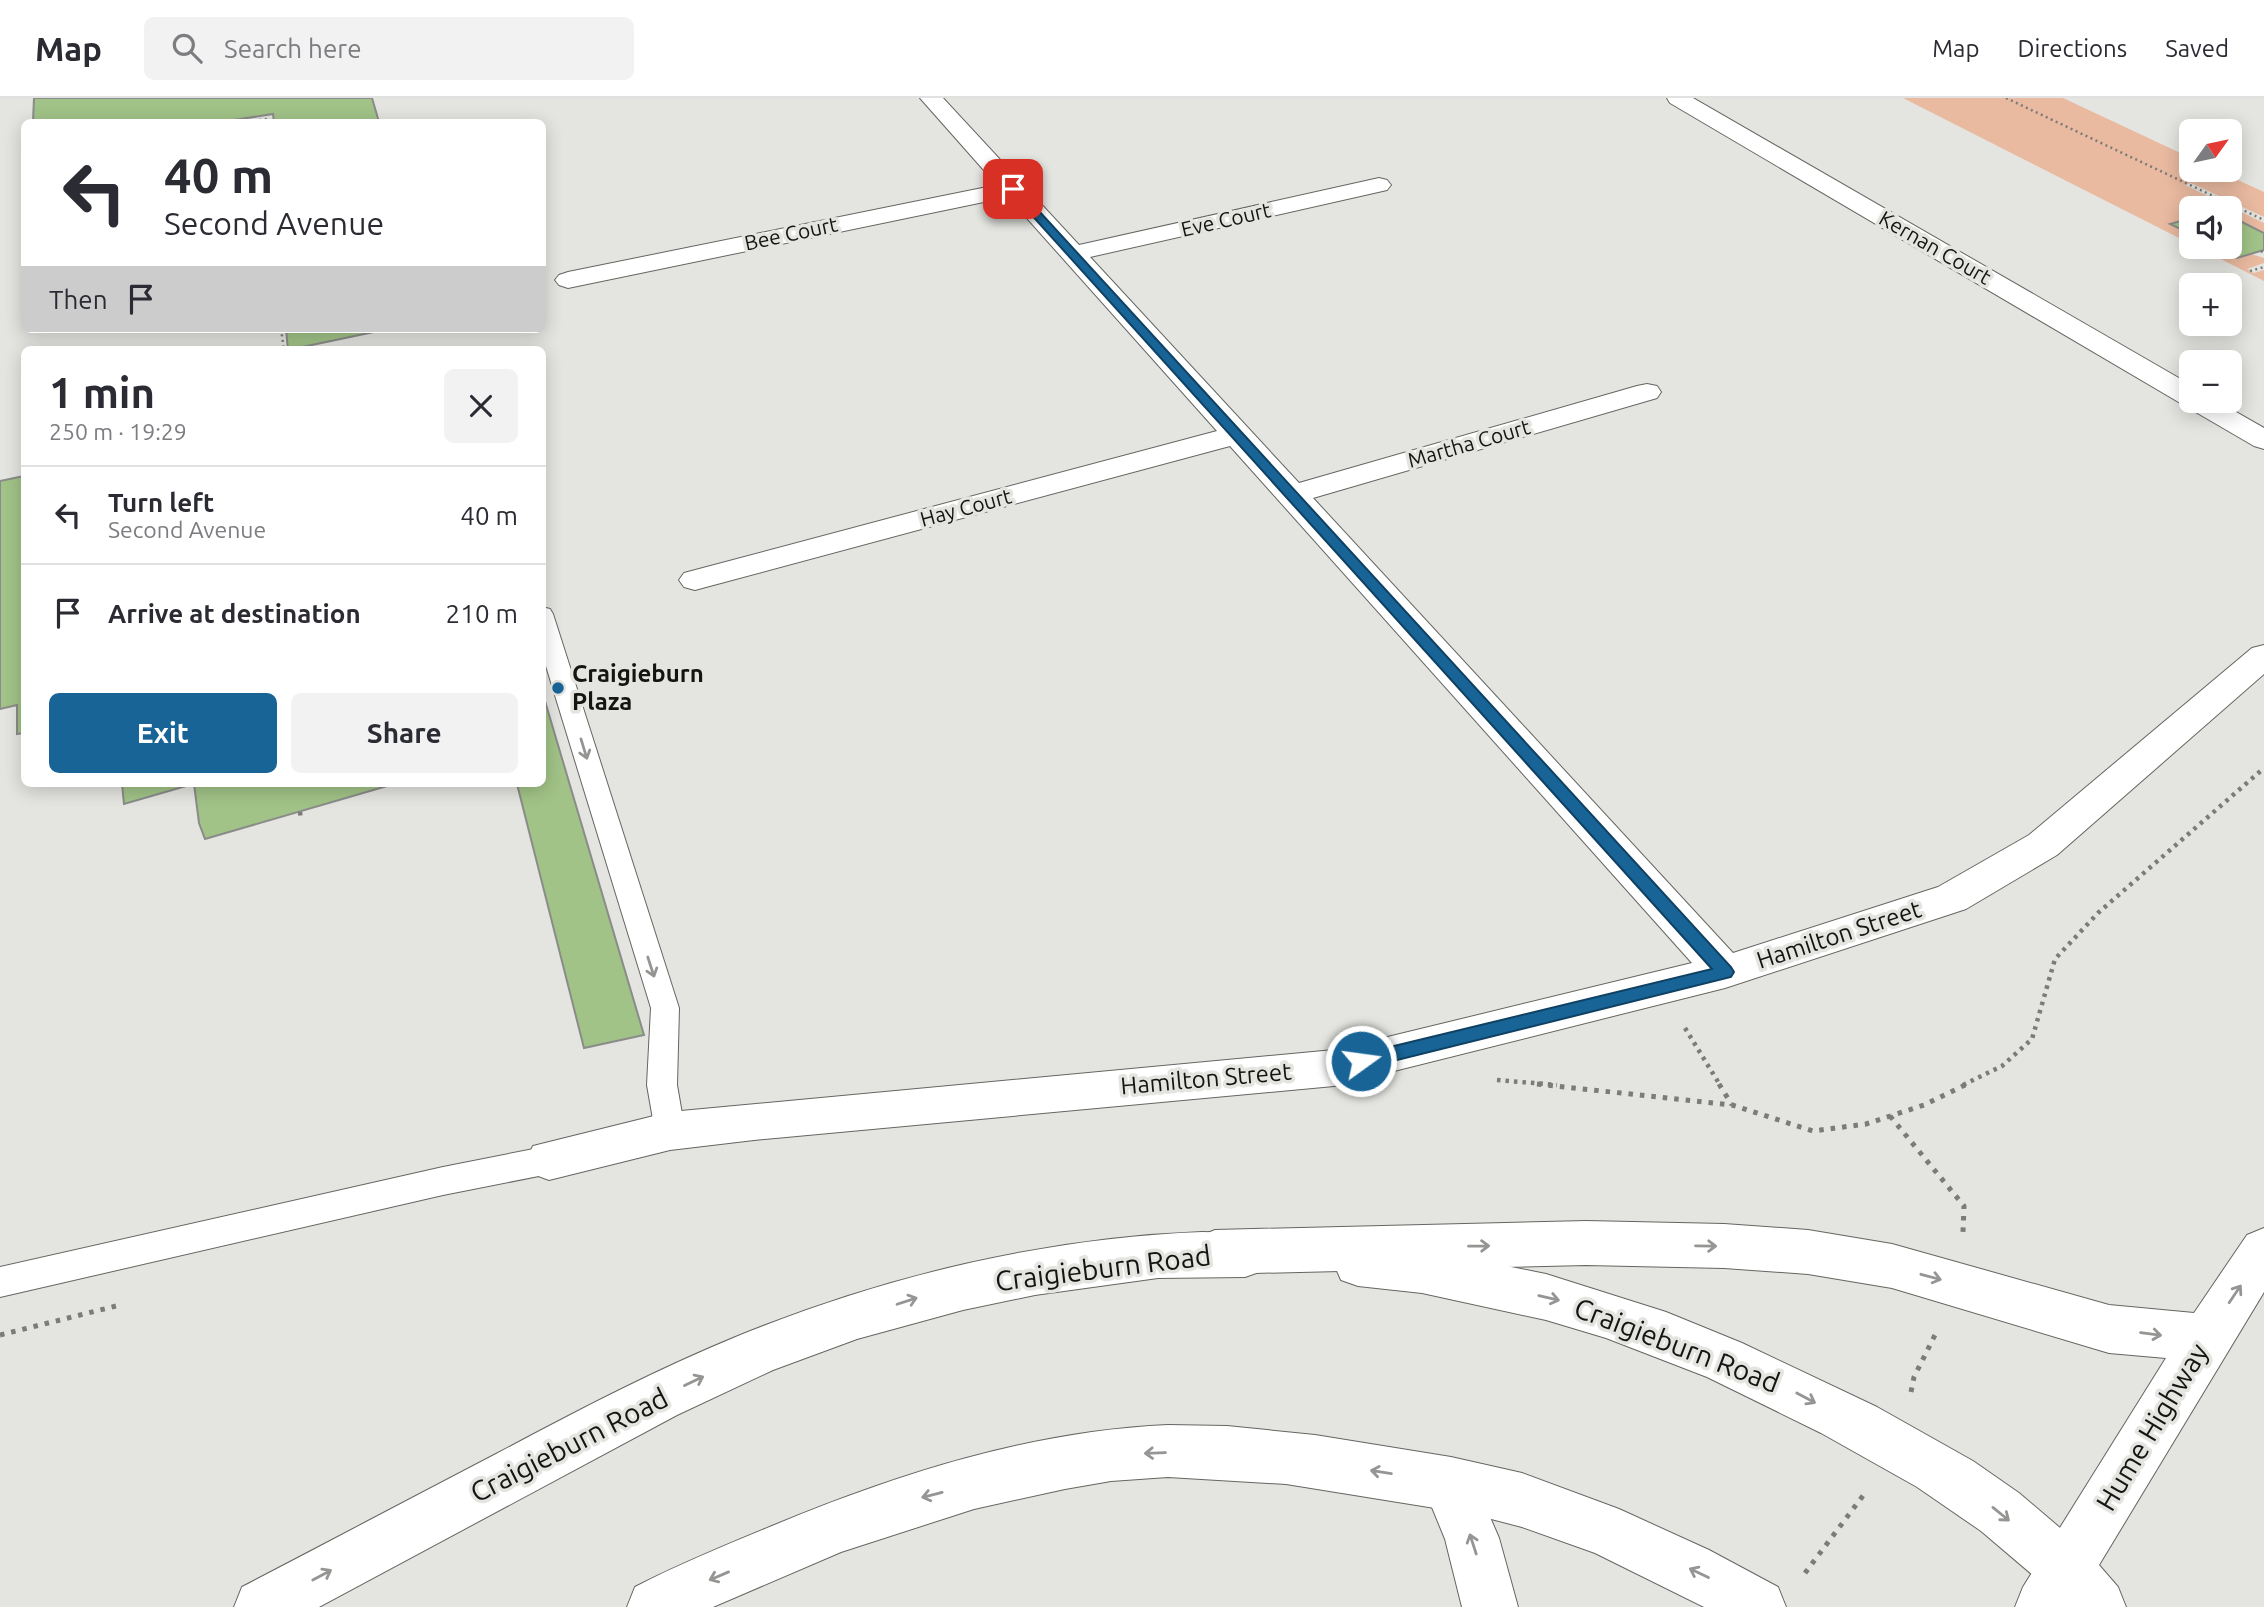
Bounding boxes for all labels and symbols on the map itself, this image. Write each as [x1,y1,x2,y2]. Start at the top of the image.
north arrow [2179,119,2242,182]
pin [983,159,1043,219]
street label: Eve Court [1179,197,1273,241]
street label: Kernan Court [1875,205,1996,289]
street label: Bee Court [742,211,840,255]
street label: Martha Court [1405,414,1533,472]
street label: Hay Court [917,483,1014,531]
place label: Craigieburn Plaza [572,660,704,715]
marker: Craigieburn Plaza [550,680,566,696]
one-way arrow [579,738,592,760]
street label: Hamilton Street [1753,895,1925,974]
one-way arrow [646,955,658,977]
position arrow [1324,1024,1398,1098]
street label: Hamilton Street [1119,1058,1293,1099]
street label: Craigieburn Road [993,1239,1213,1296]
one-way arrow [1467,1239,1490,1252]
one-way arrow [1695,1239,1718,1252]
one-way arrow [1920,1271,1942,1284]
one-way arrow [2228,1285,2242,1304]
one-way arrow [1537,1291,1560,1305]
street label: Craigieburn Road [1570,1291,1784,1398]
one-way arrow [895,1294,917,1306]
one-way arrow [2139,1327,2162,1340]
street label: Hume Highway [2089,1338,2214,1516]
one-way arrow [683,1374,704,1387]
street label: Craigieburn Road [465,1381,673,1508]
one-way arrow [1795,1392,1816,1405]
one-way arrow [1143,1447,1166,1460]
one-way arrow [1370,1465,1393,1478]
one-way arrow [921,1489,944,1502]
one-way arrow [1992,1506,2010,1521]
one-way arrow [1466,1533,1478,1555]
one-way arrow [1689,1566,1710,1580]
one-way arrow [311,1568,332,1581]
one-way arrow [709,1570,731,1583]

